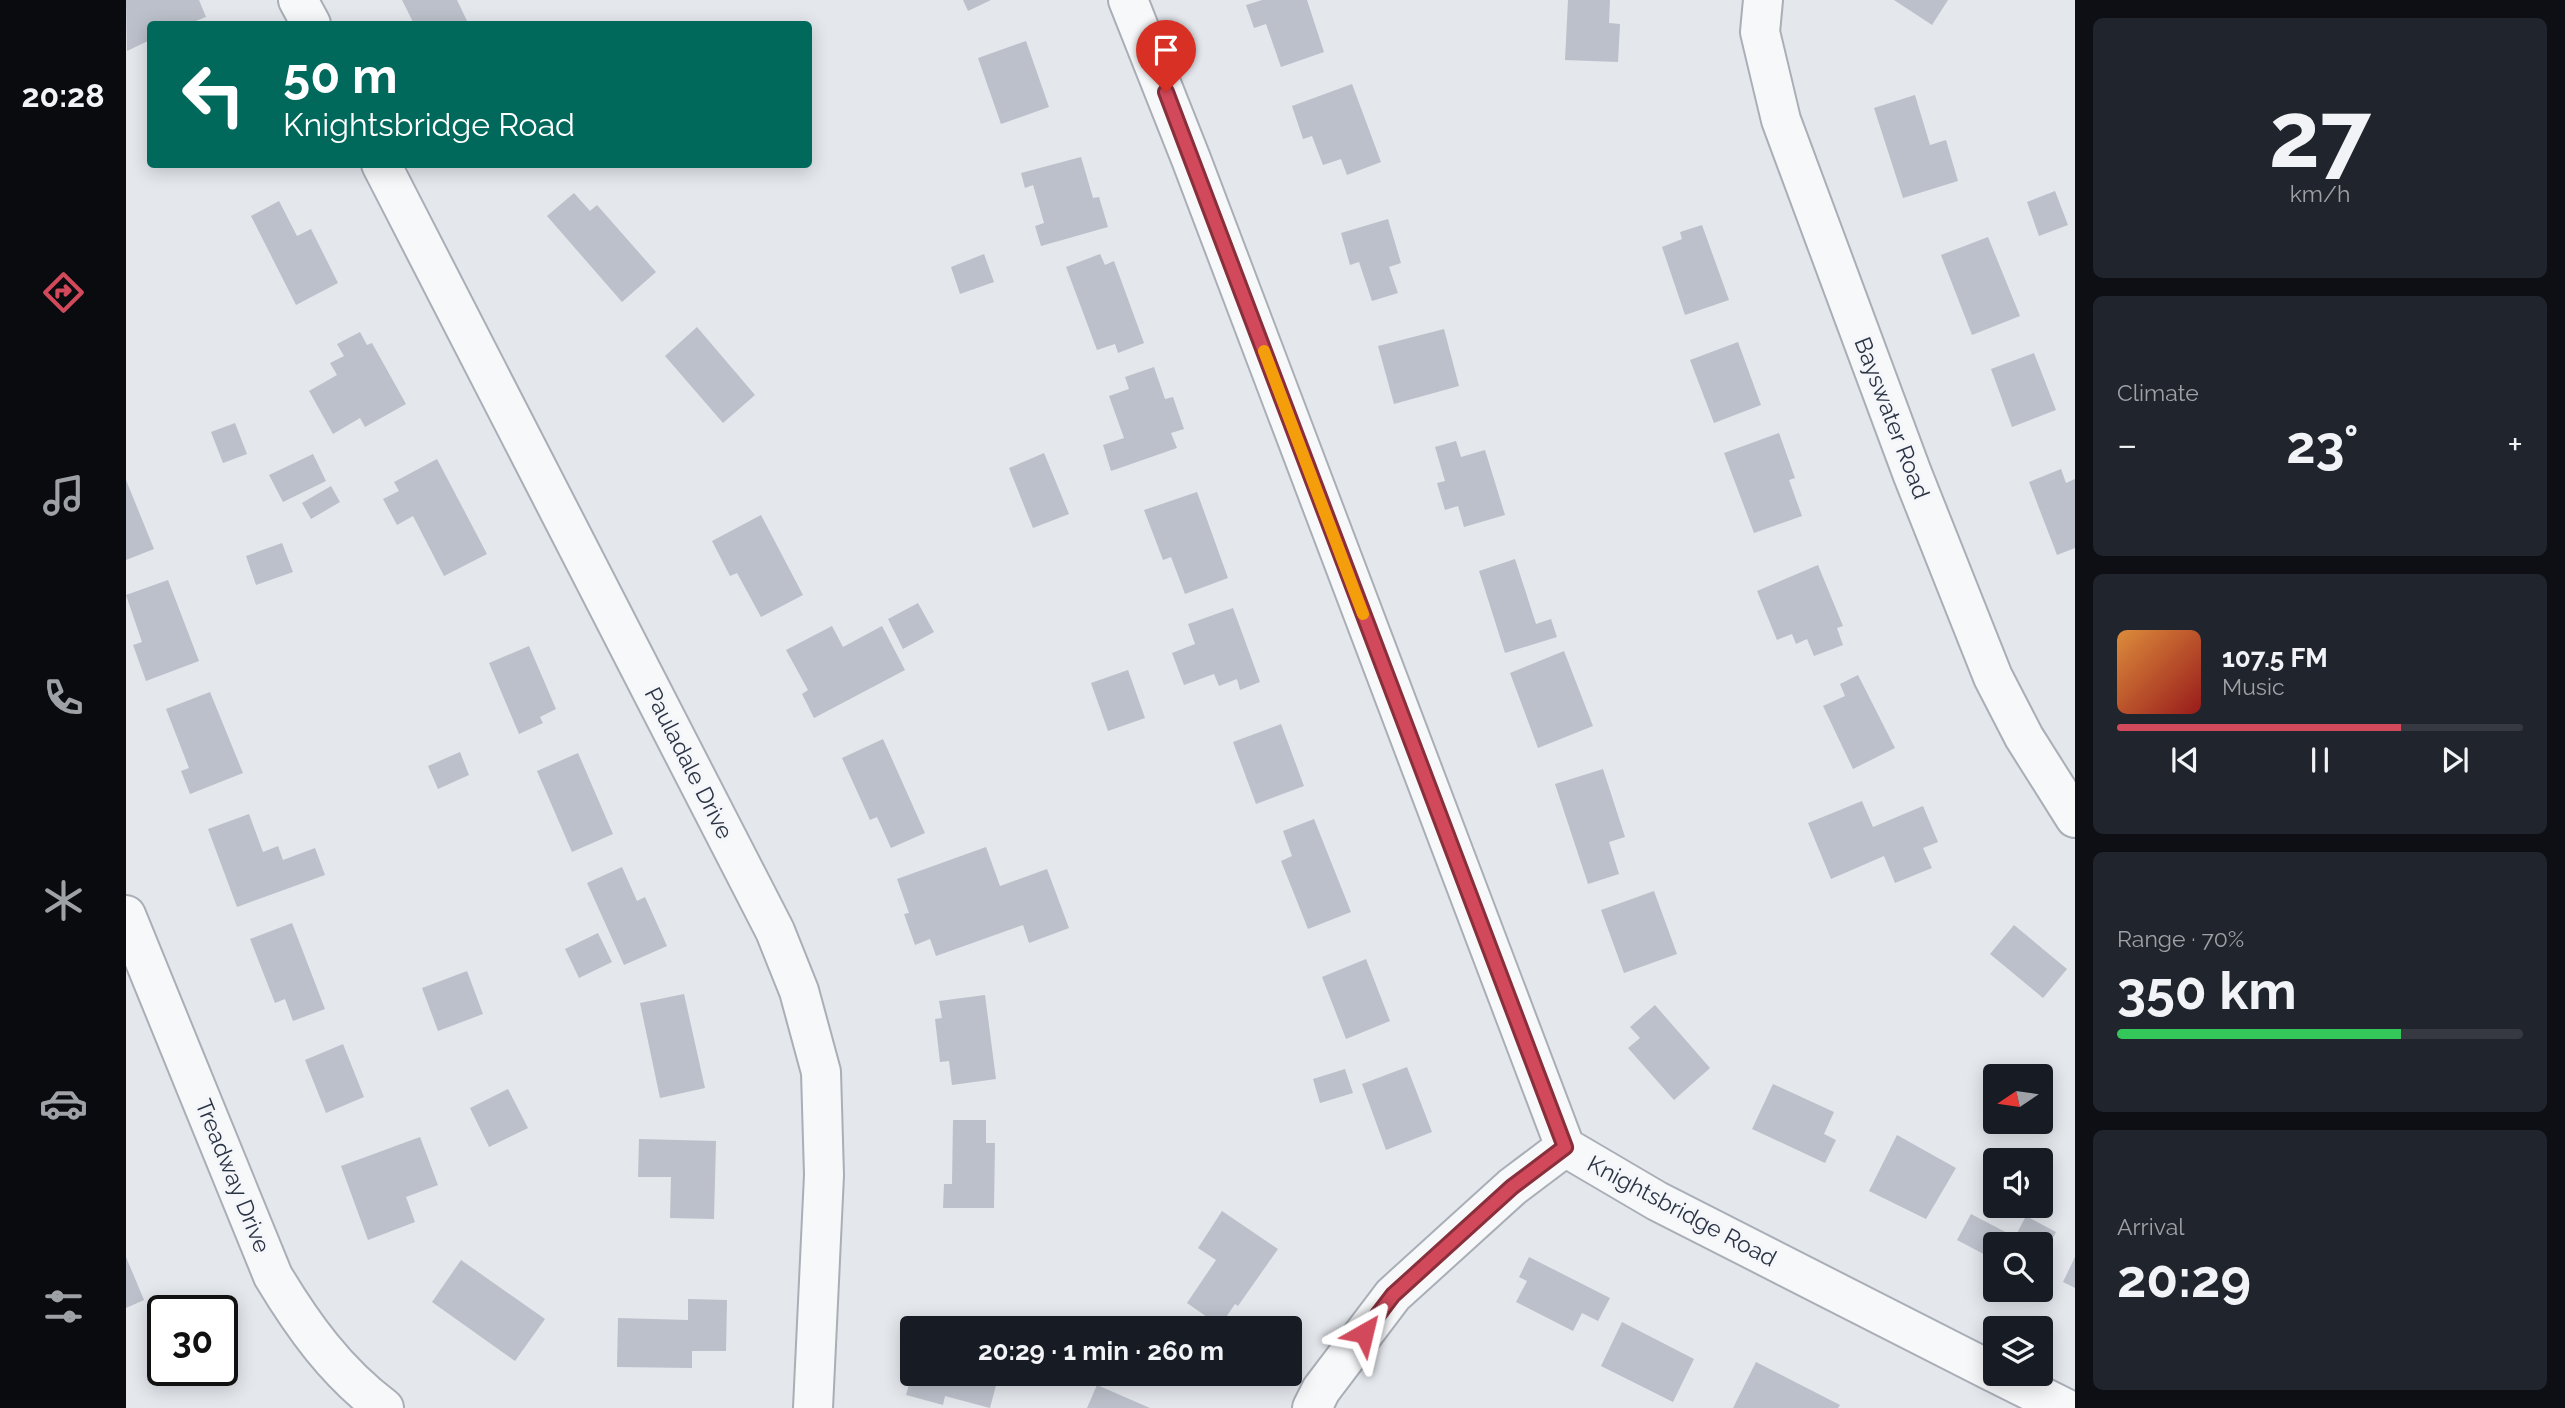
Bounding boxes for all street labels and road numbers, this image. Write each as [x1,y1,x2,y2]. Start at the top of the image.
street label: Bayswater Road [1849,333,1936,502]
street label: Pauladale Drive [640,682,739,843]
street label: Treadway Drive [190,1095,277,1257]
street label: Knightsbridge Road [1583,1149,1781,1272]

